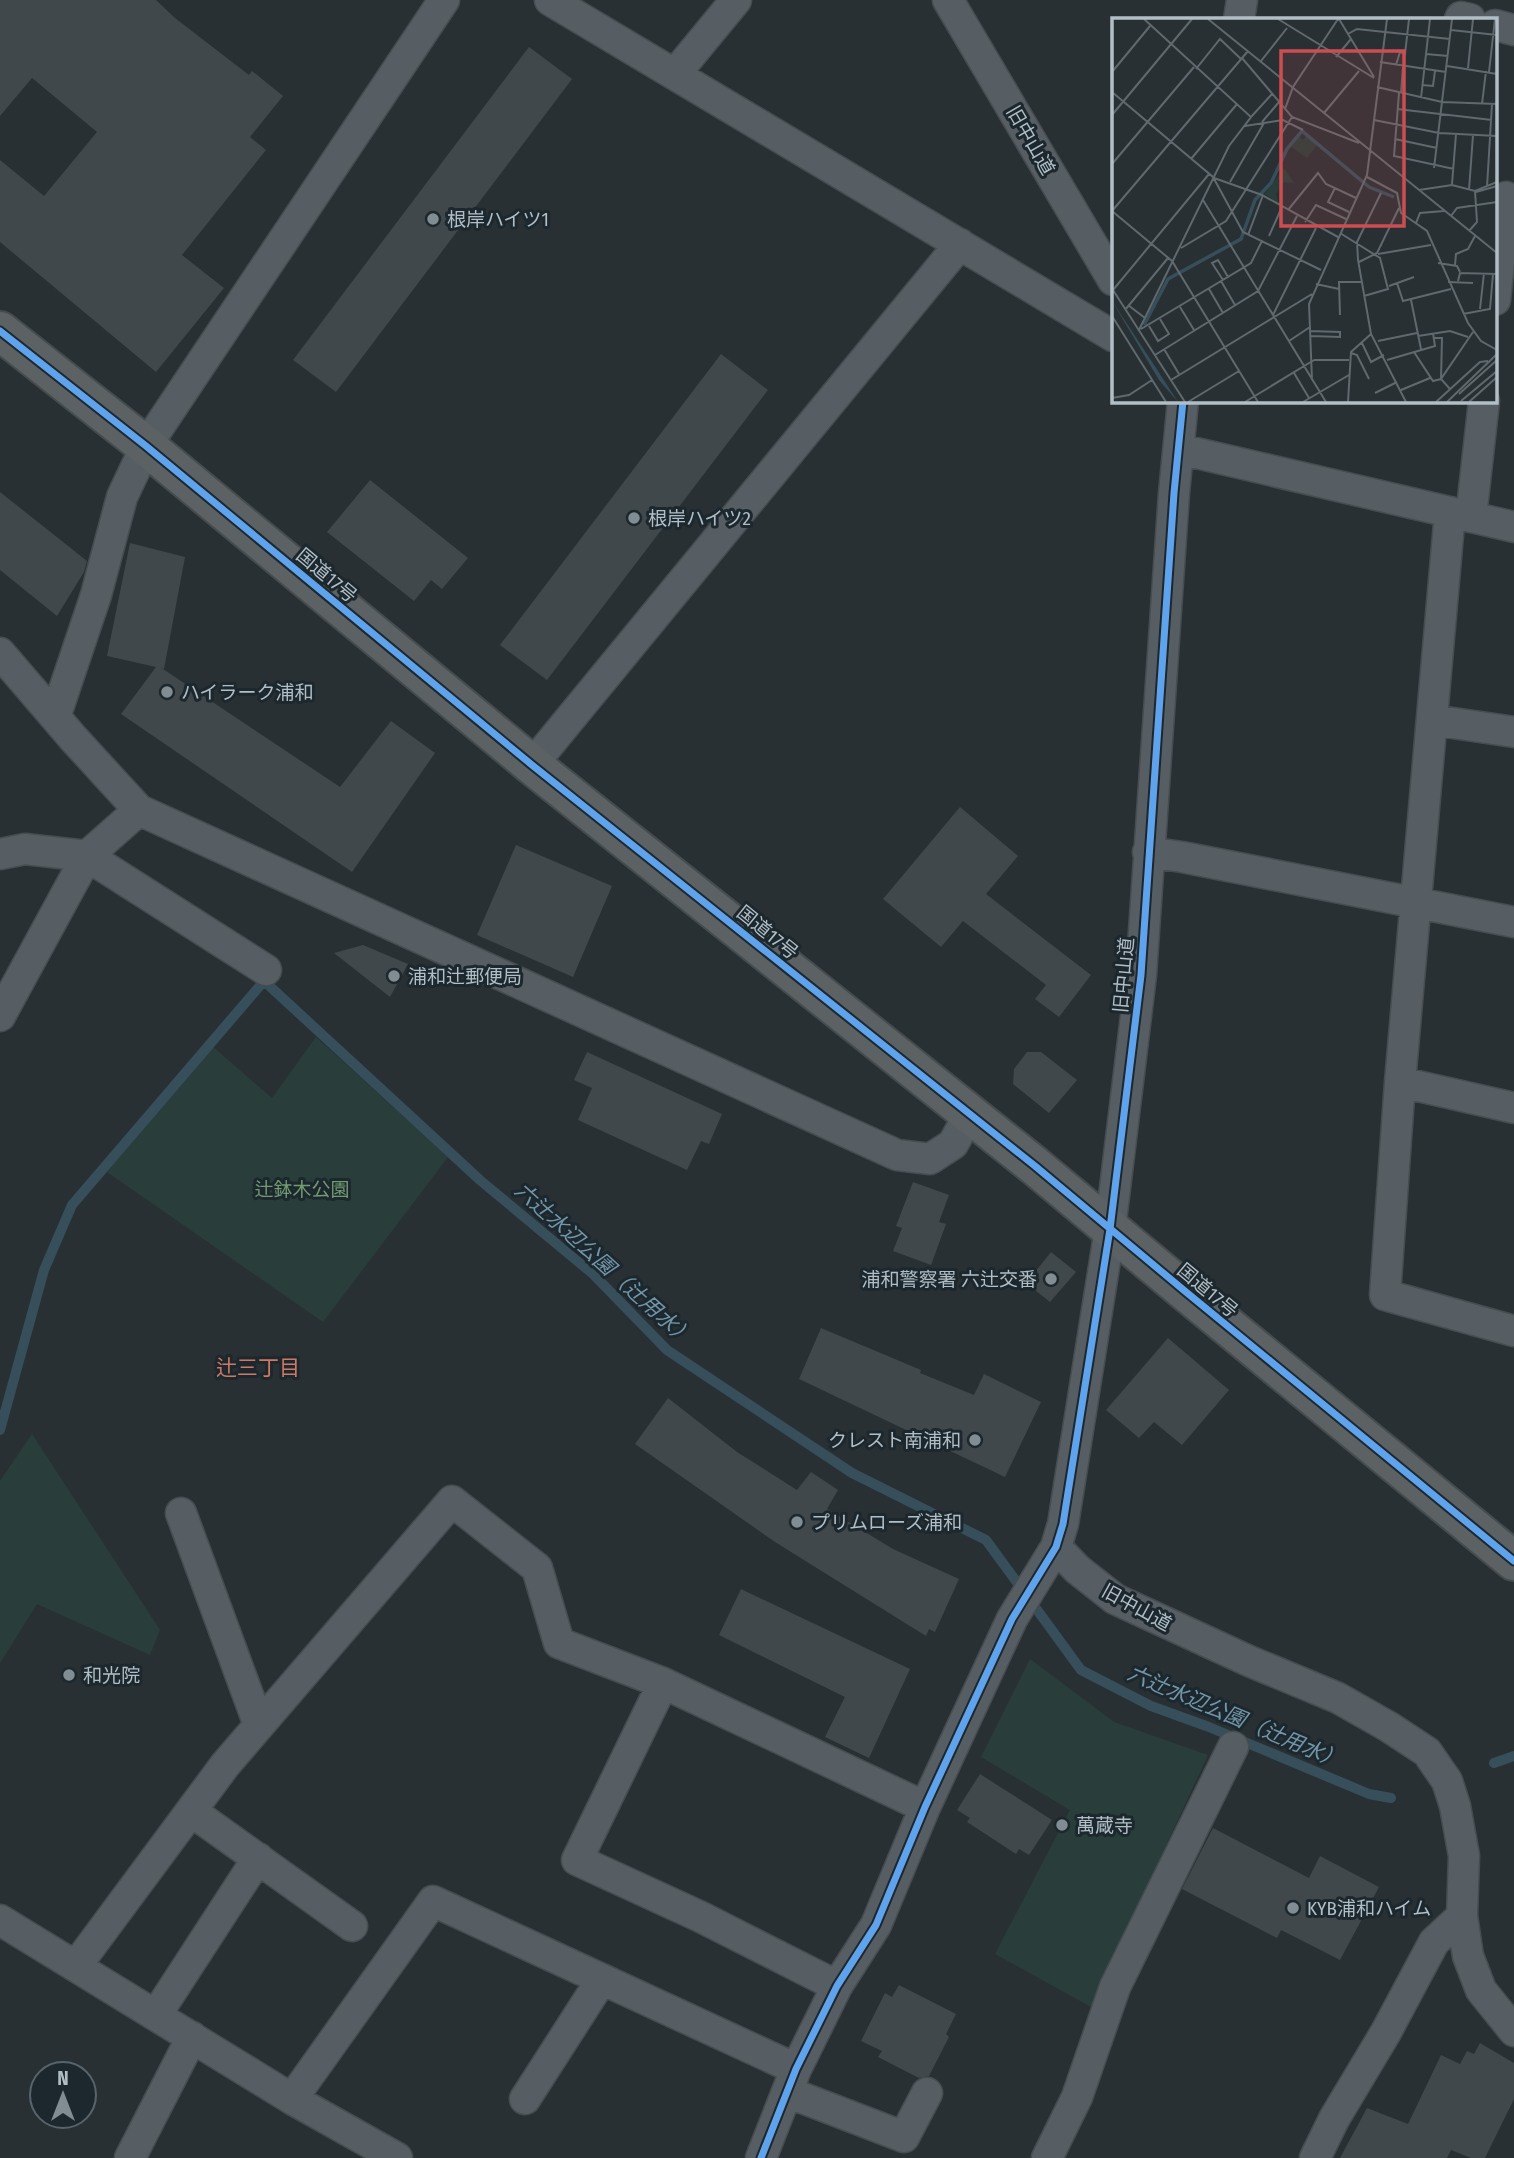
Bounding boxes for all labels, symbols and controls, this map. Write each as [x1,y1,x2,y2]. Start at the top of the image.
inset map [1112,18,1496,402]
street label: 旧中山道 [1002,102,1060,179]
place label: 根岸ハイツ1 [447,208,549,231]
marker: 根岸ハイツ1 [425,211,441,227]
place label: 根岸ハイツ2 [648,507,751,530]
marker: 根岸ハイツ2 [626,510,642,526]
street label: 国道17号 [292,543,362,607]
place label: ハイラーク浦和 [181,681,314,704]
marker: ハイラーク浦和 [159,684,175,700]
street label: 国道17号 [732,901,803,964]
street label: 旧中山道 [1109,936,1138,1014]
place label: 浦和辻郵便局 [408,965,522,988]
marker: 浦和辻郵便局 [386,968,402,984]
water label: 六辻水辺公園（辻用水） [509,1177,699,1351]
park label: 辻鉢木公園 [254,1178,350,1201]
street label: 国道17号 [1173,1258,1243,1322]
place label: 浦和警察署 六辻交番 [862,1268,1037,1291]
marker: 浦和警察署 六辻交番 [1043,1271,1059,1287]
district label: 辻三丁目 [216,1355,300,1381]
place label: クレスト南浦和 [828,1429,961,1452]
marker: クレスト南浦和 [967,1432,983,1448]
place label: プリムローズ浦和 [811,1511,962,1534]
marker: プリムローズ浦和 [789,1514,805,1530]
street label: 旧中山道 [1098,1579,1176,1636]
water label: 六辻水辺公園（辻用水） [1124,1660,1346,1774]
place label: 和光院 [83,1664,140,1687]
marker: 和光院 [61,1667,77,1683]
place label: 萬蔵寺 [1076,1814,1133,1837]
marker: 萬蔵寺 [1054,1817,1070,1833]
place label: KYB浦和ハイム [1307,1897,1431,1920]
marker: KYB浦和ハイム [1285,1900,1301,1916]
north arrow [28,2060,98,2130]
text: N [57,2067,69,2090]

